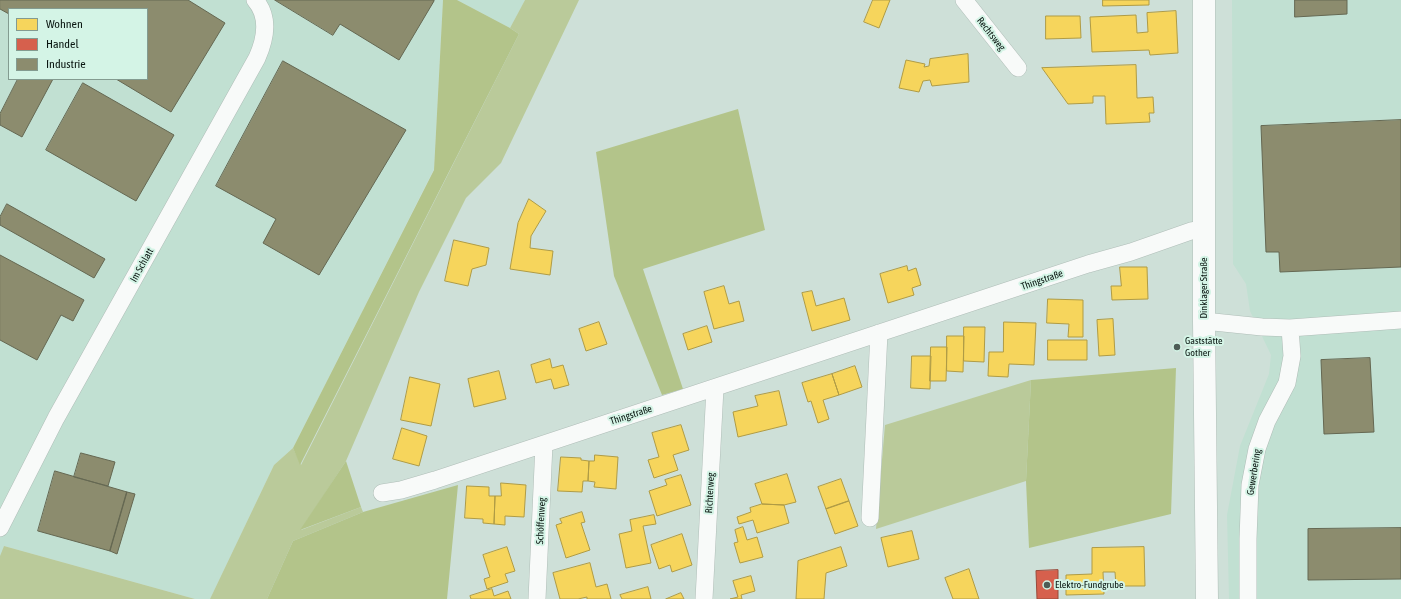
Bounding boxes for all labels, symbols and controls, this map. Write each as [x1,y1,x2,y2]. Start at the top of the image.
legend [8,8,148,80]
street label: Rechtsweg [974,15,1008,53]
text: Wohnen [46,17,83,31]
text: Handel [46,37,79,51]
text: Industrie [46,57,86,71]
street label: Im Schlatt [128,246,156,284]
street label: Dinklager Straße [1198,257,1210,319]
street label: Thingstraße [1019,267,1065,293]
place label: Gaststätte Gother [1185,335,1223,358]
marker: Gaststätte Gother [1172,342,1182,352]
street label: Thingstraße [608,403,654,427]
street label: Gewerbering [1244,448,1264,496]
street label: Richterweg [703,472,717,514]
street label: Schöffenweg [534,497,548,545]
place label: Elektro-Fundgrube [1055,579,1123,591]
marker: Elektro-Fundgrube [1042,580,1052,590]

